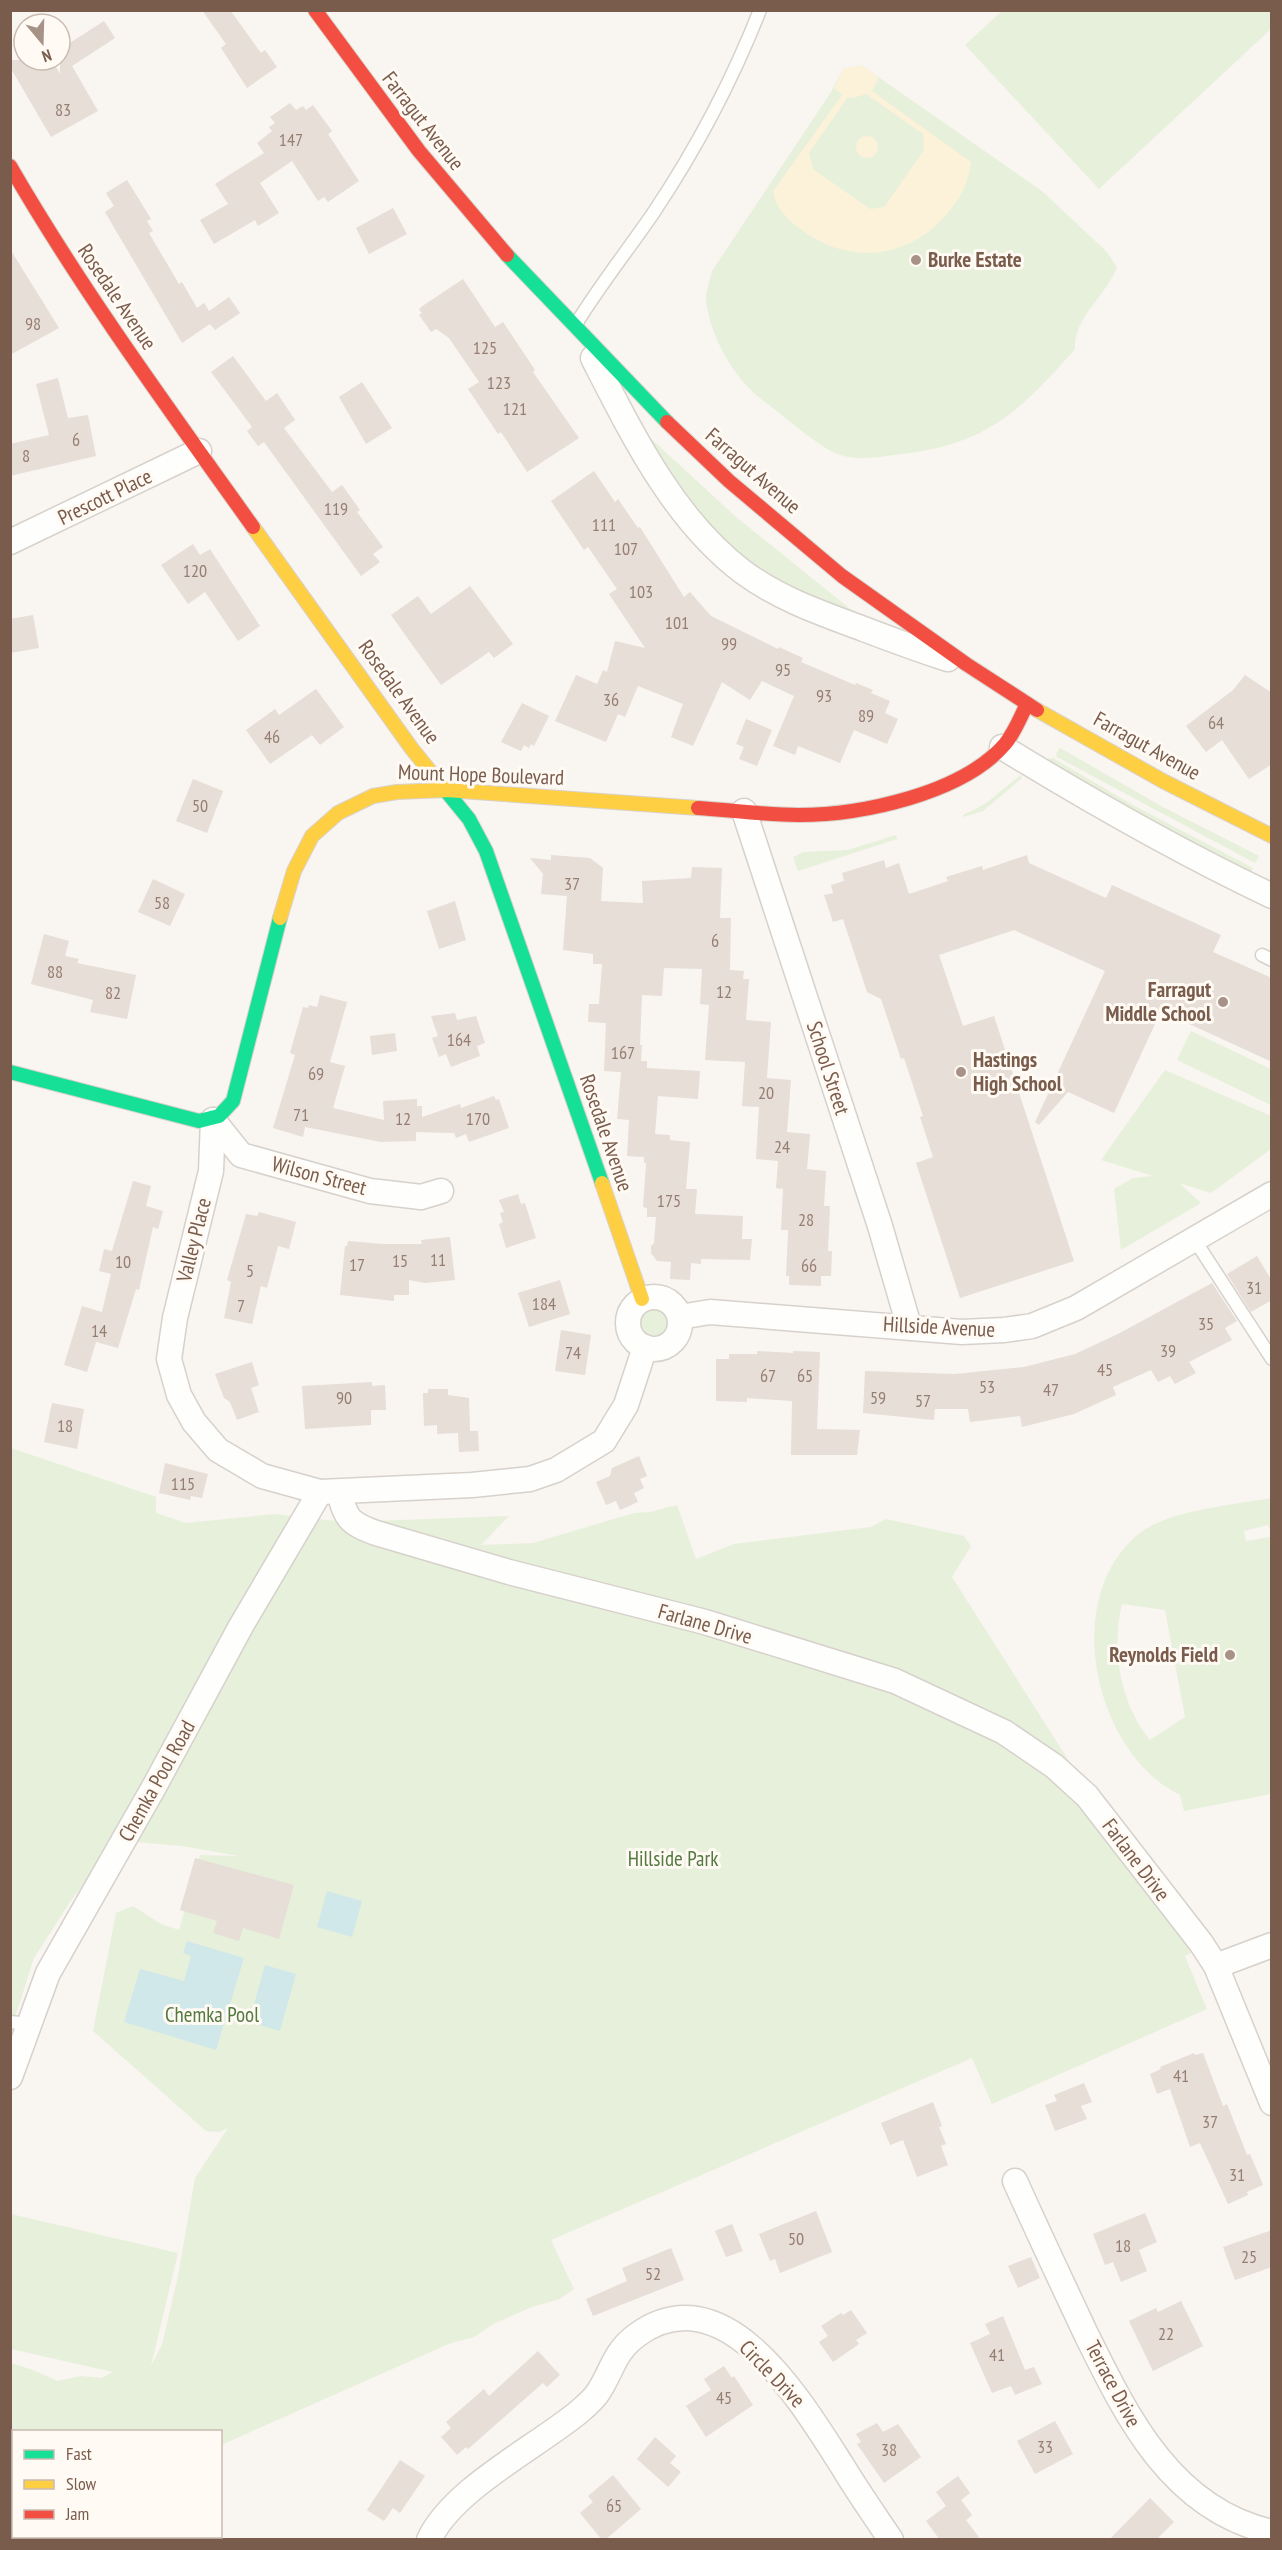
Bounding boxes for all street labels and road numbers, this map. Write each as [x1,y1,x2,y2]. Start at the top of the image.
street label: Farragut Avenue [376,66,470,175]
street label: Rosedale Avenue [72,239,163,355]
street label: Farragut Avenue [700,422,807,519]
street label: Prescott Place [53,462,156,531]
street label: Rosedale Avenue [353,634,446,749]
street label: Farragut Avenue [1089,705,1205,786]
street label: Mount Hope Boulevard [397,758,565,791]
street label: School Street [801,1018,856,1118]
street label: Rosedale Avenue [574,1071,639,1195]
street label: Wilson Street [269,1150,370,1201]
street label: Valley Place [170,1195,217,1286]
street label: Hillside Avenue [882,1310,996,1343]
street label: Farlane Drive [655,1597,755,1650]
street label: Chemka Pool Road [112,1715,201,1846]
street label: Farlane Drive [1097,1813,1176,1906]
street label: Circle Drive [734,2334,811,2413]
street label: Terrace Drive [1079,2336,1147,2432]

